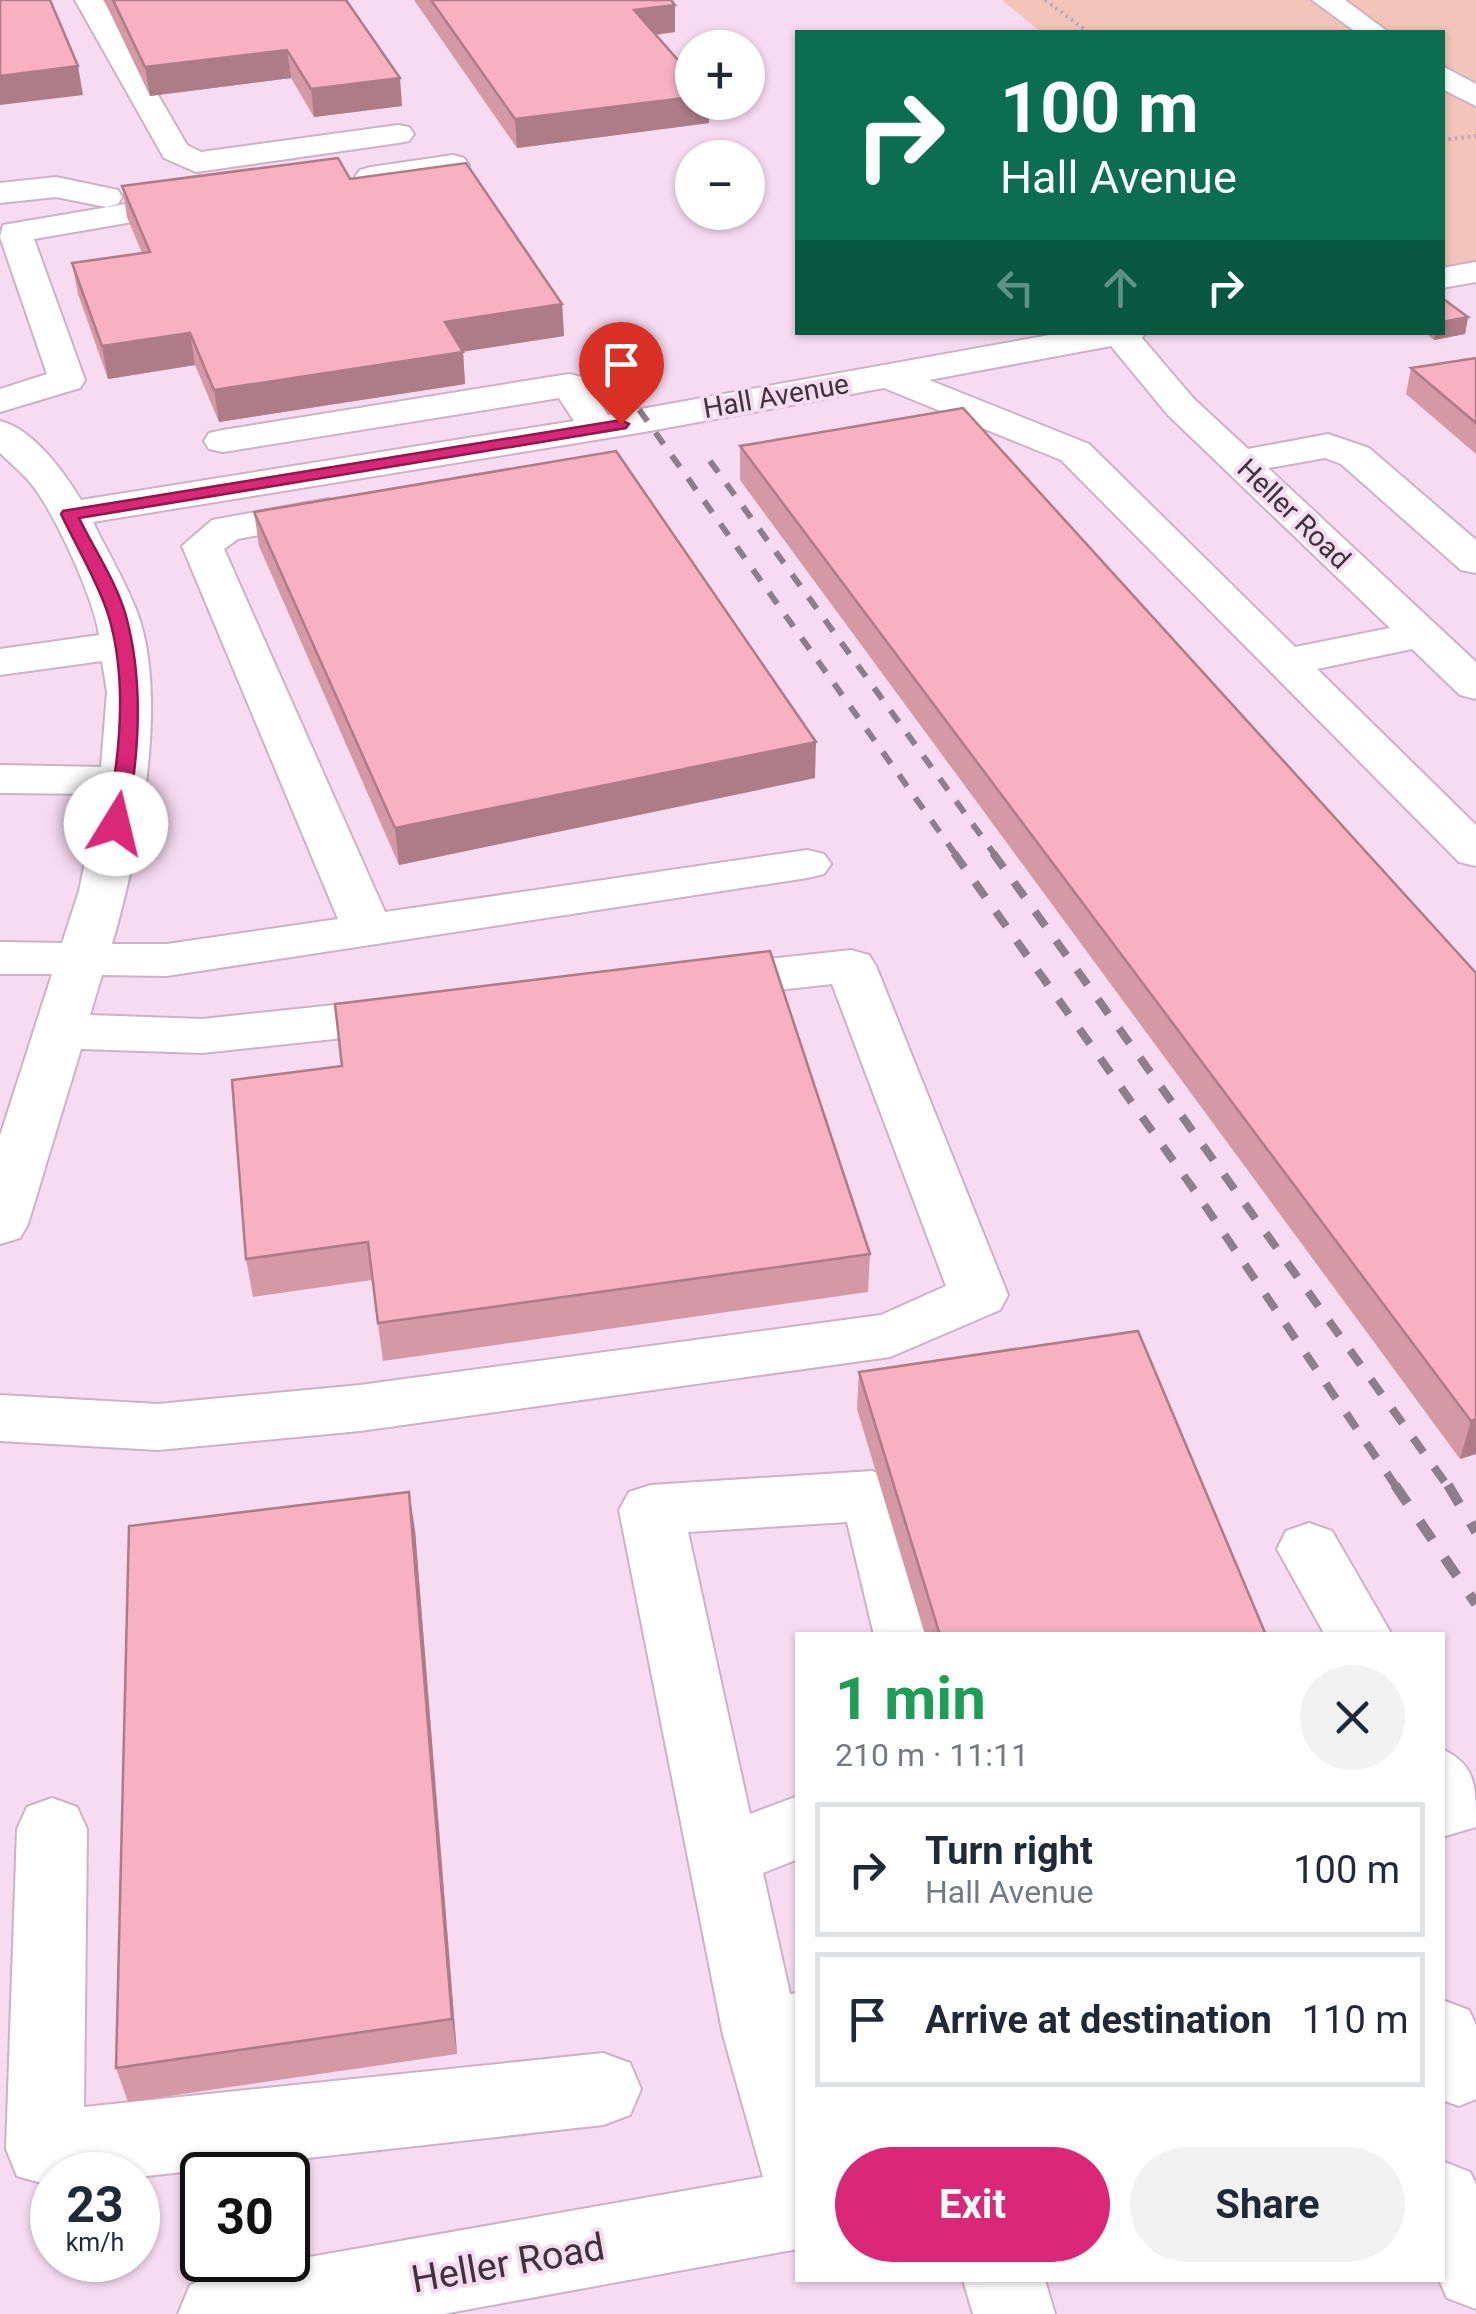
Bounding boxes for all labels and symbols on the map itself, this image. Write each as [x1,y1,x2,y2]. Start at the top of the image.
pin [579,322,664,425]
street label: Hall Avenue [701,367,851,425]
street label: Heller Road [1231,452,1357,576]
position arrow [64,772,168,876]
speed limit sign: 30 [180,2152,310,2282]
street label: Heller Road [408,2224,608,2302]

